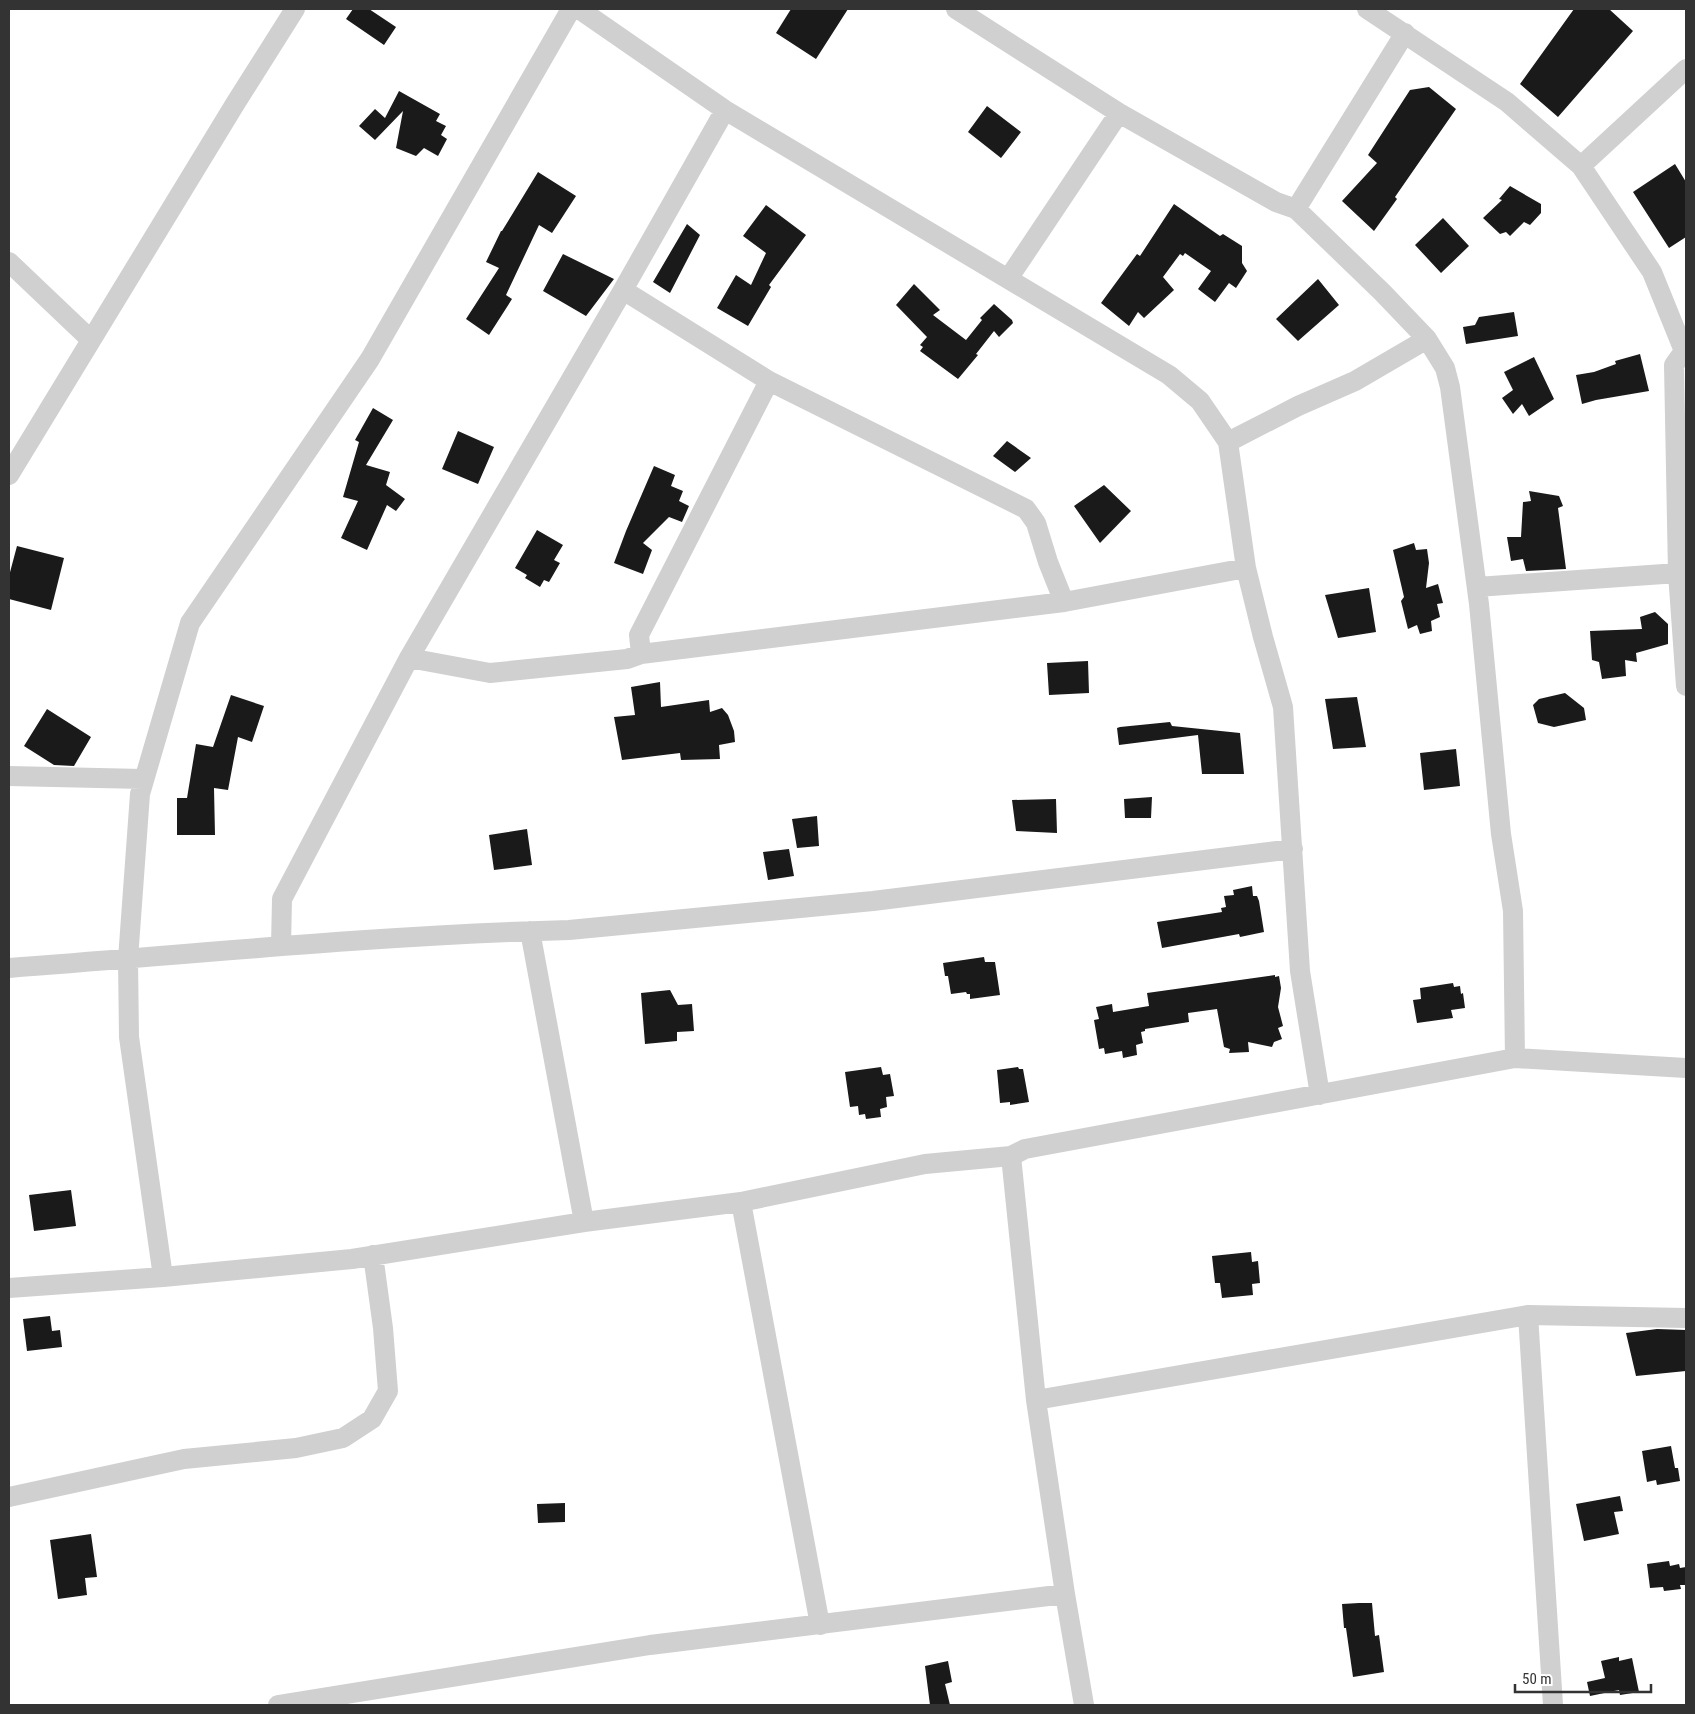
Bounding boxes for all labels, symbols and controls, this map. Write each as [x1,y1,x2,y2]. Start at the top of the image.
scale bar [1515,1662,1651,1694]
text: 50 m [1522,1670,1552,1688]

